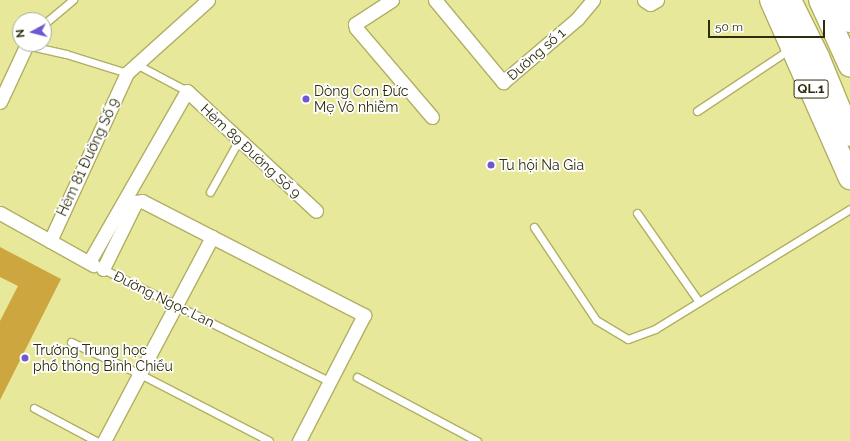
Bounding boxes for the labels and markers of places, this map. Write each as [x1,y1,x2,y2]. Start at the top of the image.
place label: Dòng Con Đức Mẹ Vô nhiễm [314,83,408,116]
marker: Dòng Con Đức Mẹ Vô nhiễm [301,94,311,104]
place label: Tu hội Na Gia [499,157,584,173]
marker: Tu hội Na Gia [486,160,496,170]
place label: Trường Trung học phổ thông Bình Chiểu [33,342,173,374]
marker: Trường Trung học phổ thông Bình Chiểu [20,353,30,363]

